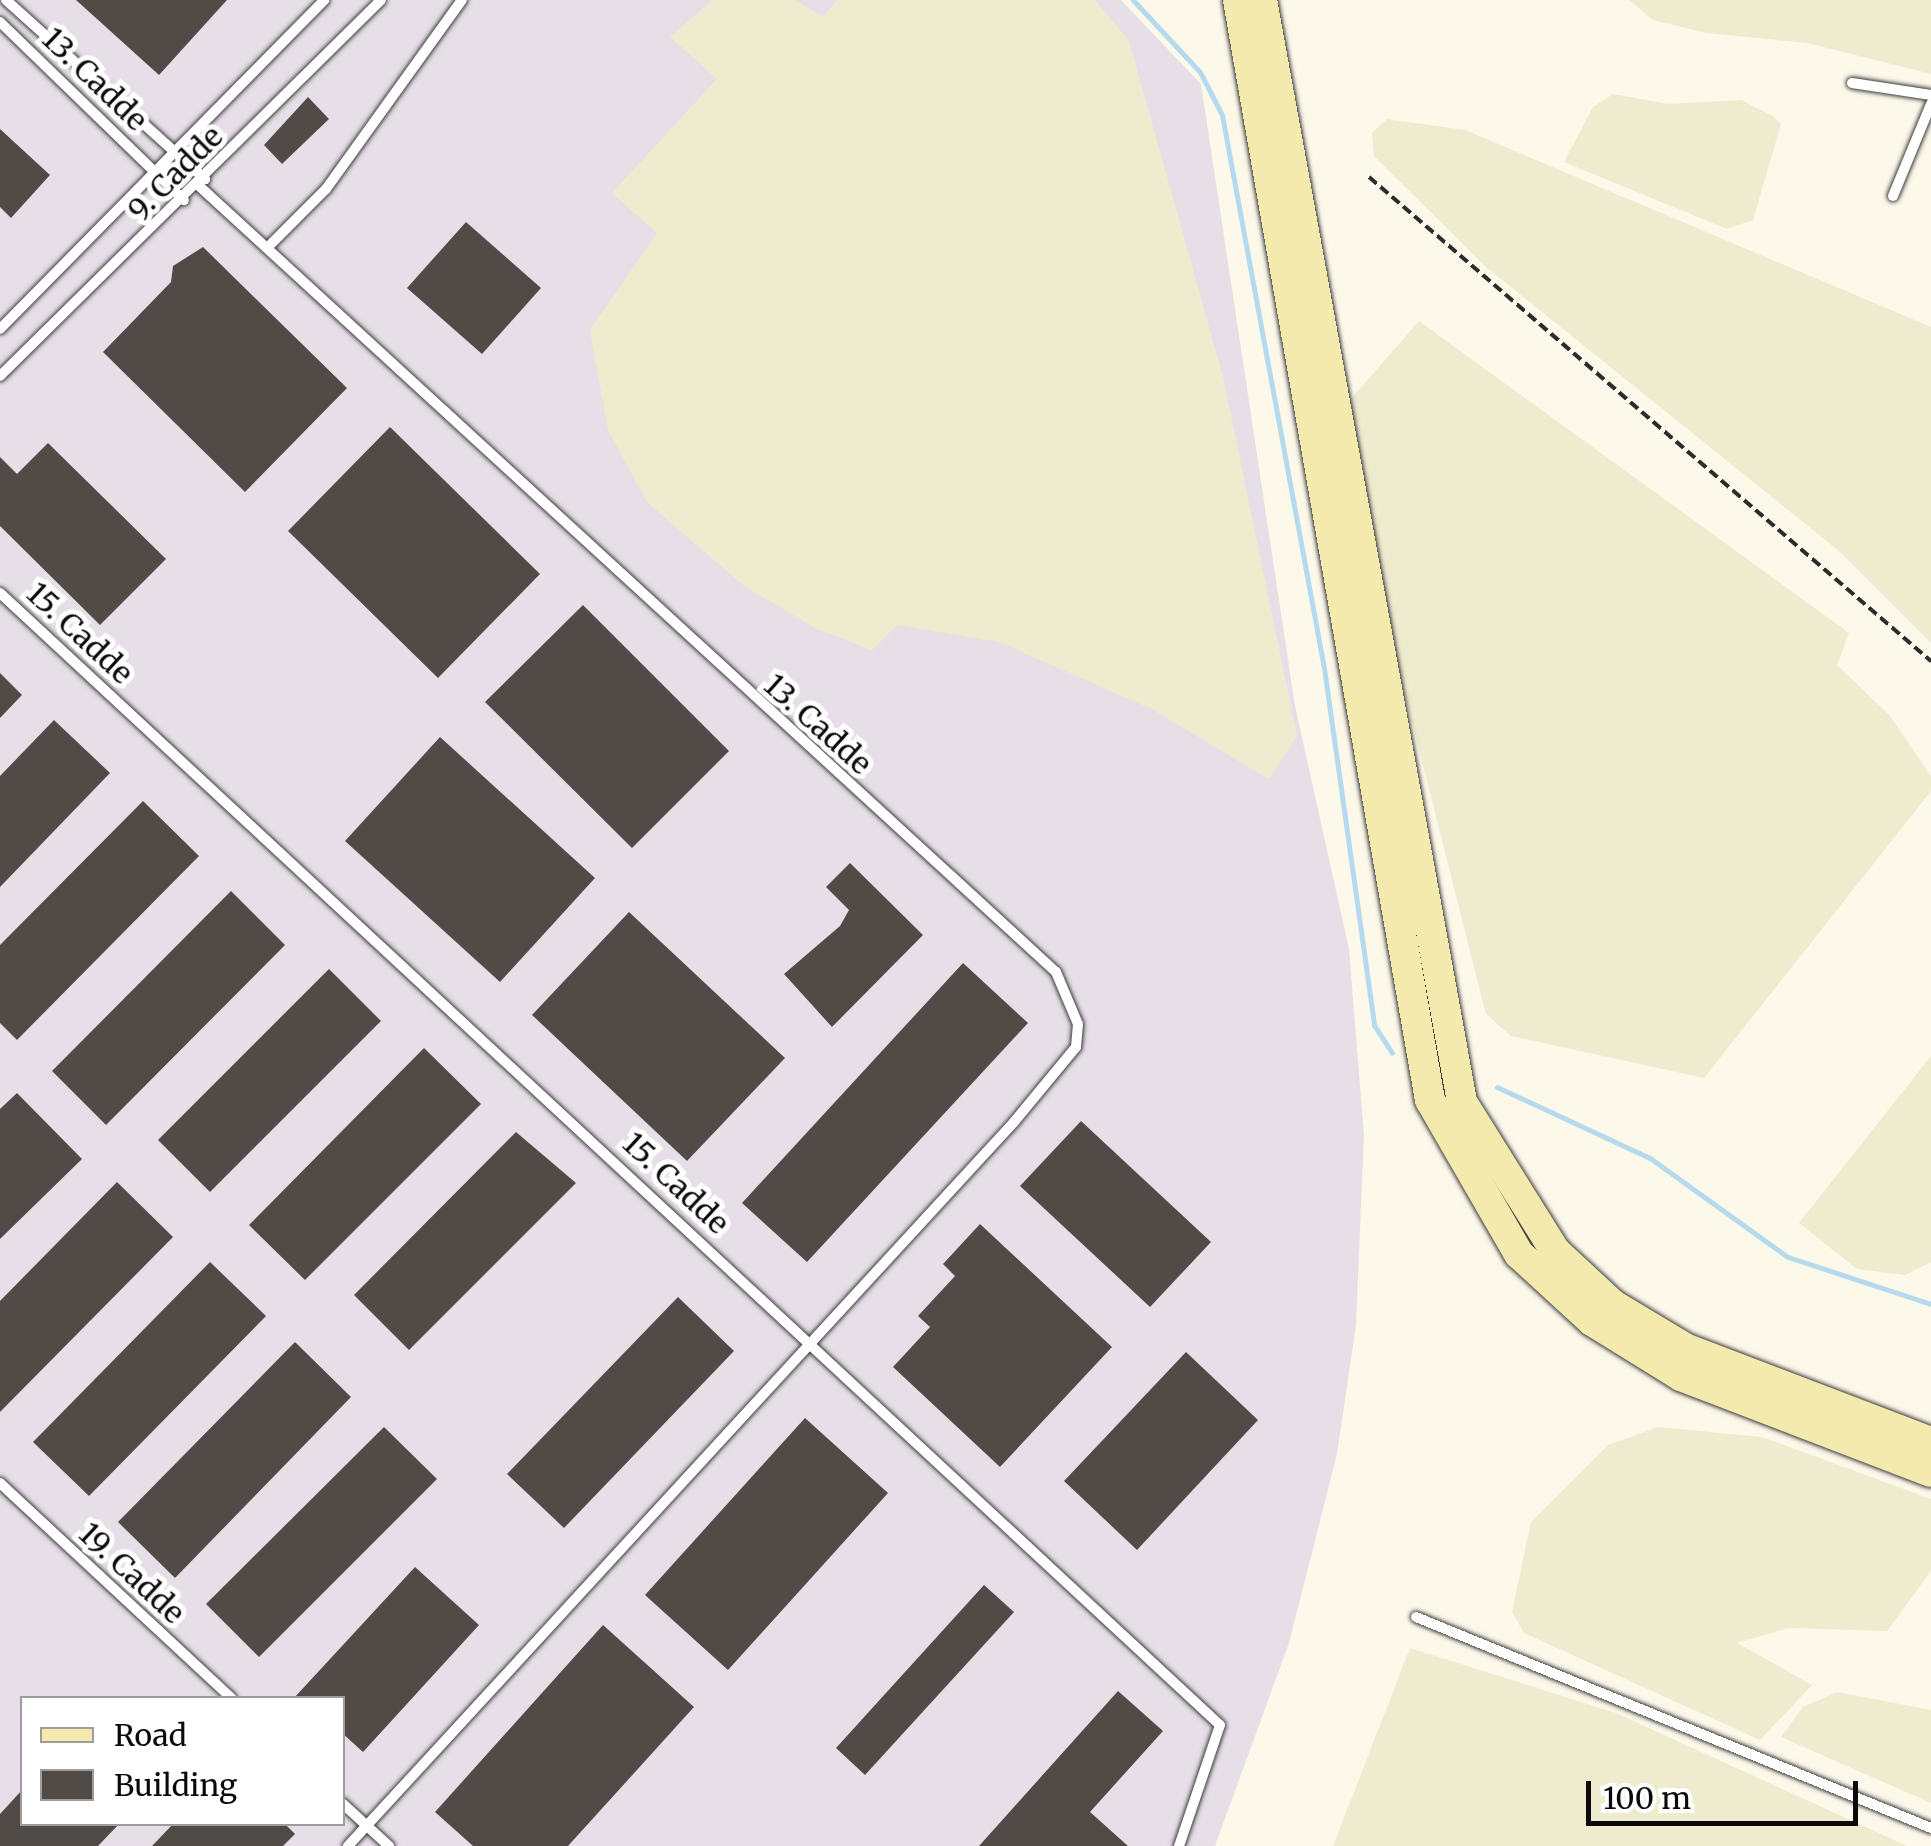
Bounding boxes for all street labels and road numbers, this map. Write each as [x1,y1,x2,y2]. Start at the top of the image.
street label: 13. Cadde [35,20,155,138]
street label: 9. Cadde [120,118,230,228]
street label: 15. Cadde [20,575,140,691]
street label: 13. Cadde [757,667,879,781]
street label: 15. Cadde [616,1125,736,1241]
street label: 19. Cadde [72,1515,192,1631]

